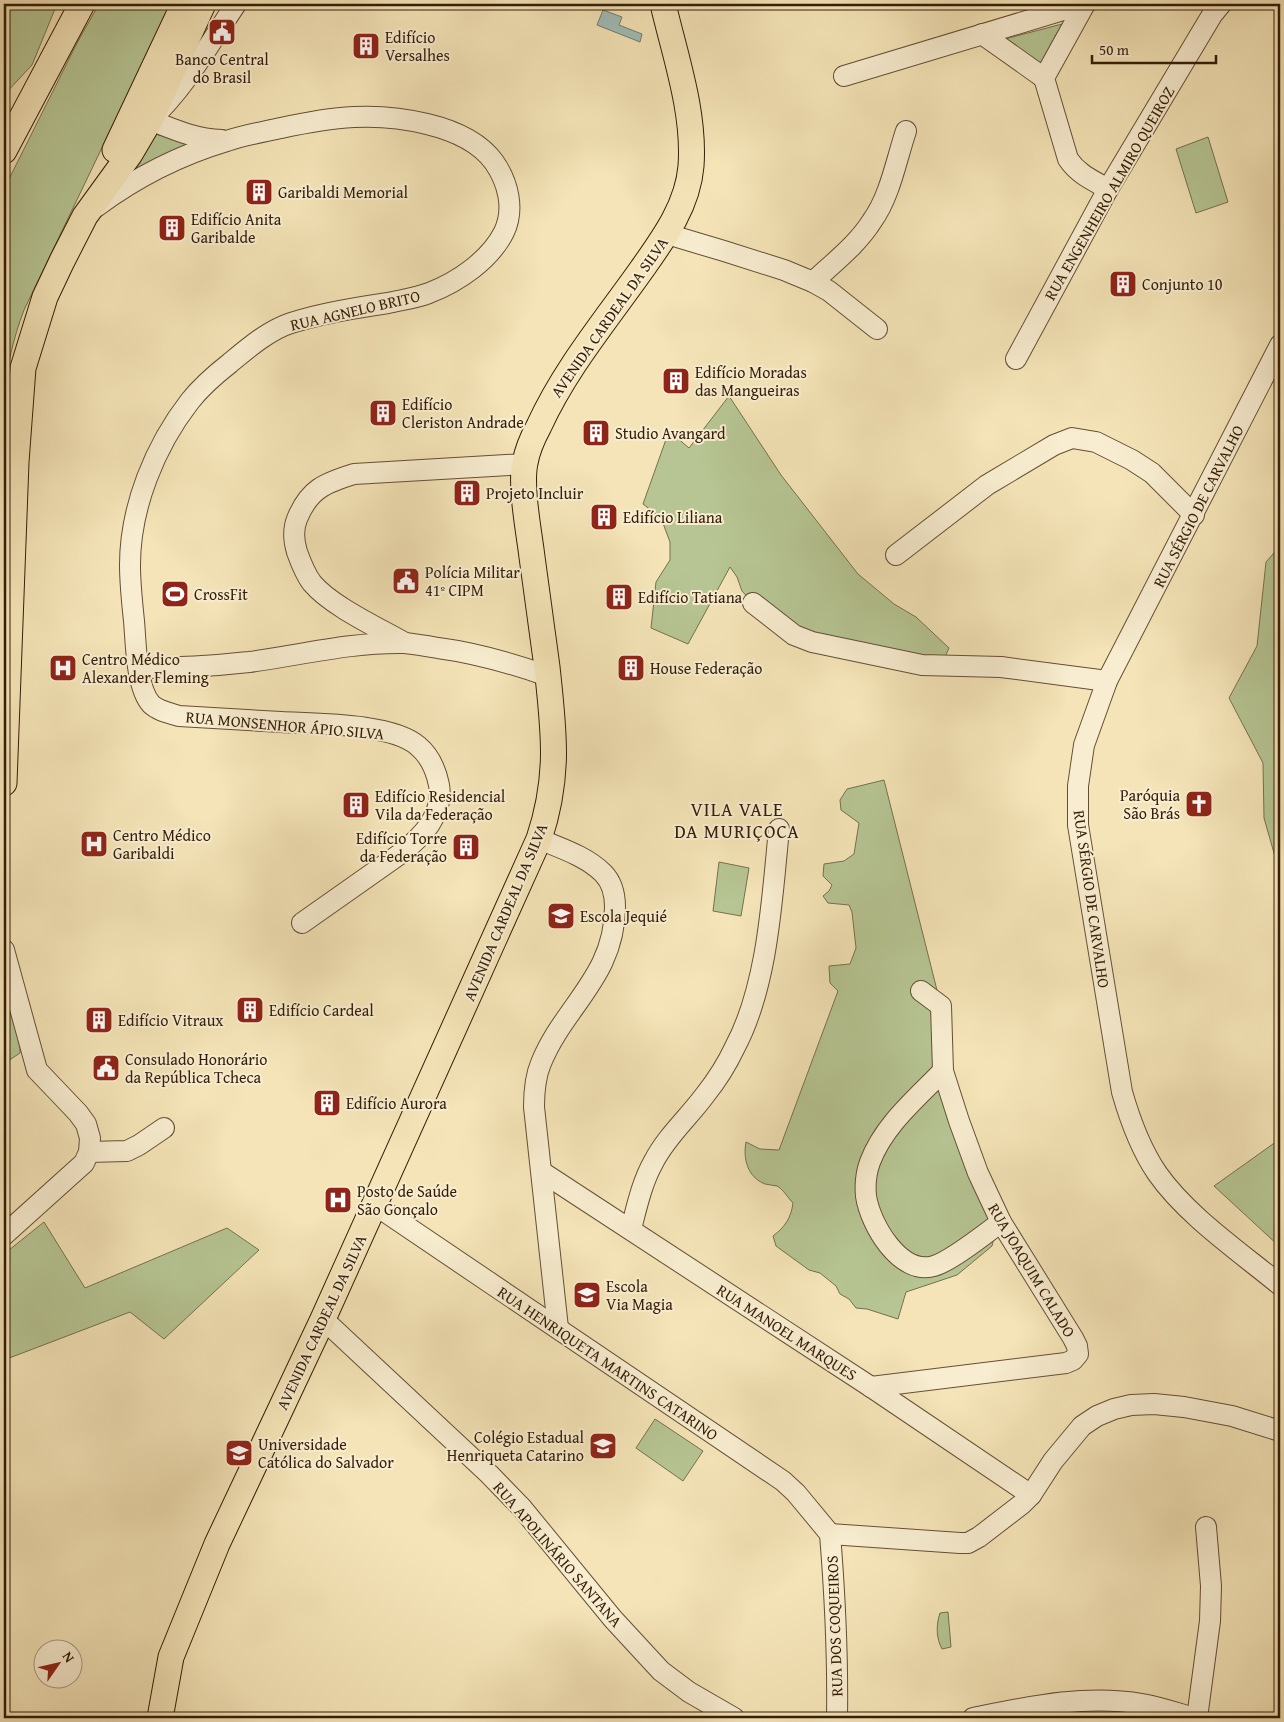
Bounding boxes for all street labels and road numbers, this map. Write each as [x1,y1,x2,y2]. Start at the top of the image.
street label: RUA ENGENHEIRO ALMIRO QUEIROZ [1038,82,1180,304]
street label: AVENIDA CARDEAL DA SILVA [544,232,674,402]
street label: RUA AGNELO BRITO [288,283,423,337]
street label: RUA SÉRGIO DE CARVALHO [1147,420,1250,591]
street label: RUA MONSENHOR ÁPIO SILVA [185,704,386,746]
street label: RUA SÉRGIO DE CARVALHO [1068,808,1116,990]
street label: AVENIDA CARDEAL DA SILVA [457,819,553,1005]
street label: RUA JOAQUIM CALADO [982,1198,1082,1342]
street label: AVENIDA CARDEAL DA SILVA [270,1230,372,1414]
street label: RUA MANOEL MARQUES [712,1278,862,1386]
street label: RUA HENRIQUETA MARTINS CATARINO [493,1280,723,1446]
street label: RUA APOLINÁRIO SANTANA [488,1476,628,1632]
street label: RUA DOS COQUEIROS [820,1555,848,1697]

